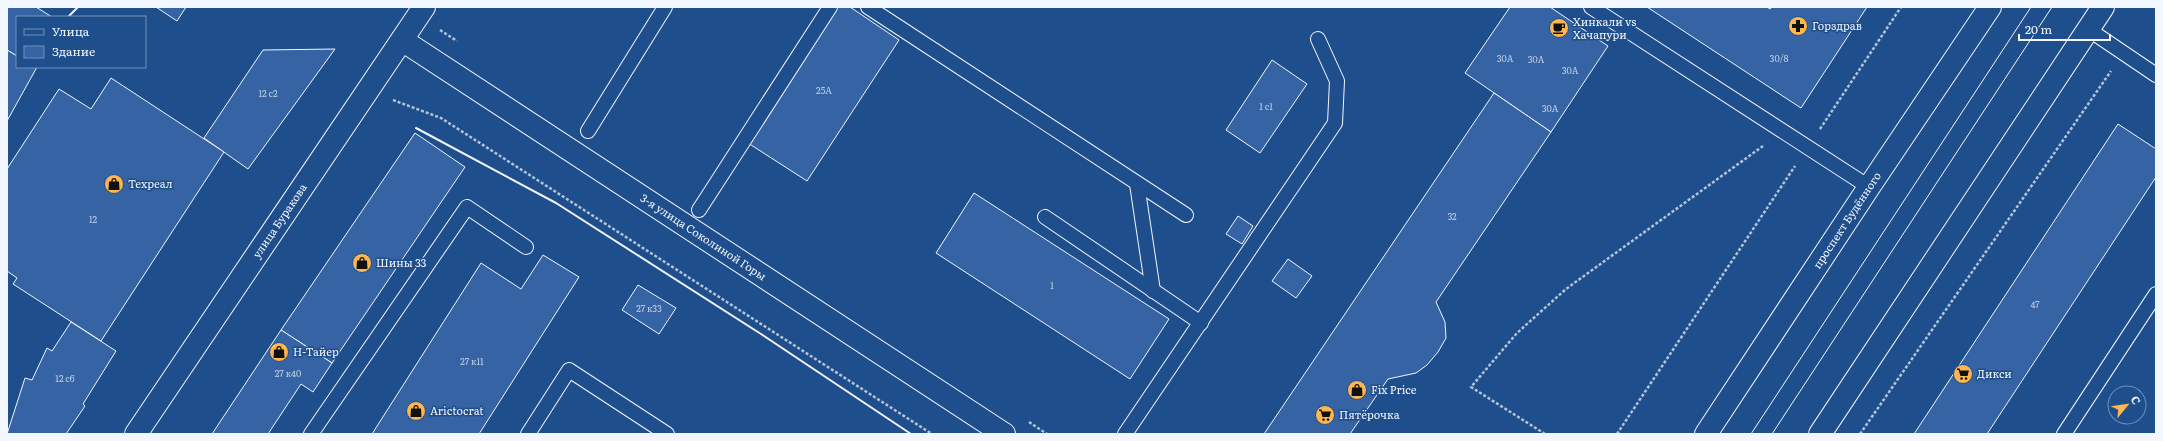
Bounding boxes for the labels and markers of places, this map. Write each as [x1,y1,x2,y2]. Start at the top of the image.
place label: Хинкали vs Хачапури [1573,13,1636,42]
pharmacy icon: Горздрав [1787,15,1809,37]
cafe icon: Хинкали vs Хачапури [1548,17,1570,39]
place label: Горздрав [1812,17,1862,33]
shop icon: Техреал [103,173,125,195]
place label: Техреал [128,175,173,191]
shop icon: Шины 33 [351,252,373,274]
place label: Шины 33 [376,254,427,270]
shop icon: Н-Тайер [268,341,290,363]
place label: Н-Тайер [293,343,339,359]
supermarket icon: Дикси [1952,363,1974,385]
place label: Дикси [1977,365,2012,381]
shop icon: Fix Price [1346,379,1368,401]
place label: Fix Price [1371,381,1417,397]
shop icon: Arictocrat [405,400,427,422]
place label: Arictocrat [430,402,484,418]
supermarket icon: Пятёрочка [1314,404,1336,426]
place label: Пятёрочка [1339,406,1400,422]

